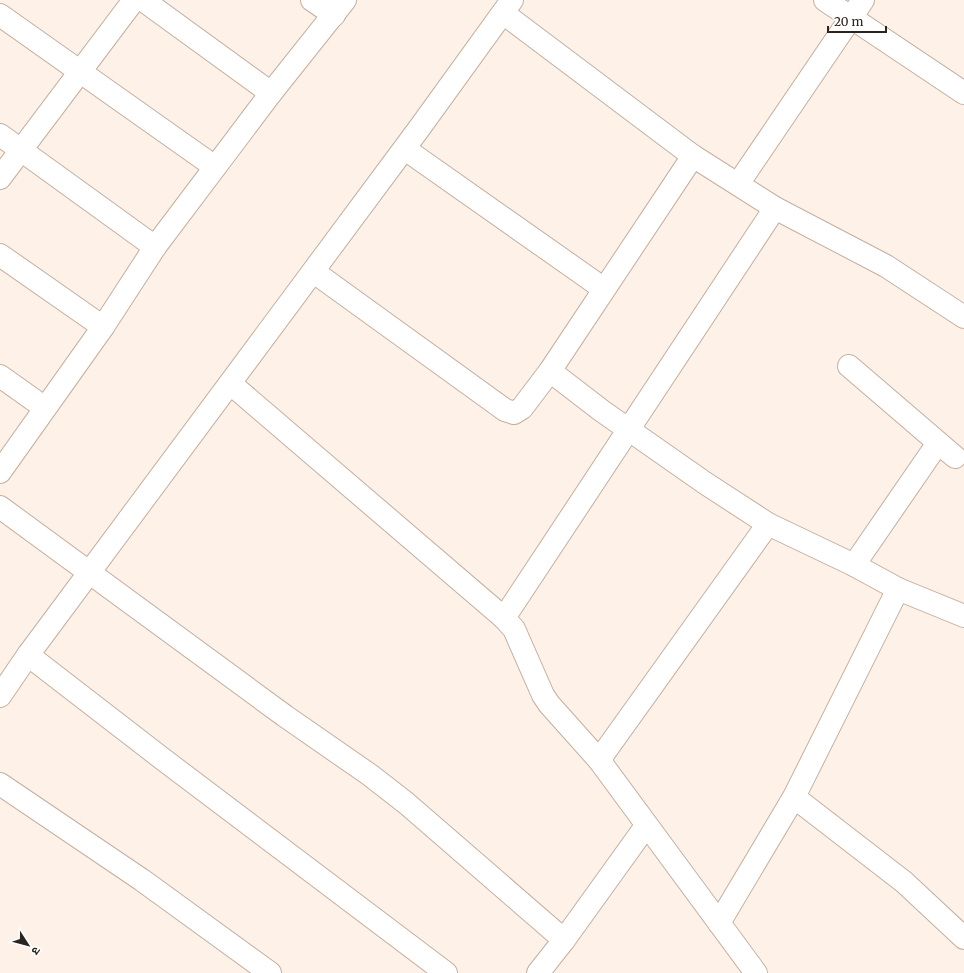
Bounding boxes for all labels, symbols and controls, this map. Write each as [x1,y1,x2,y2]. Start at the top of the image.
scale bar [828,8,886,34]
text: 20 m [834,14,863,29]
north arrow [8,925,48,965]
text: उ [28,944,44,958]

